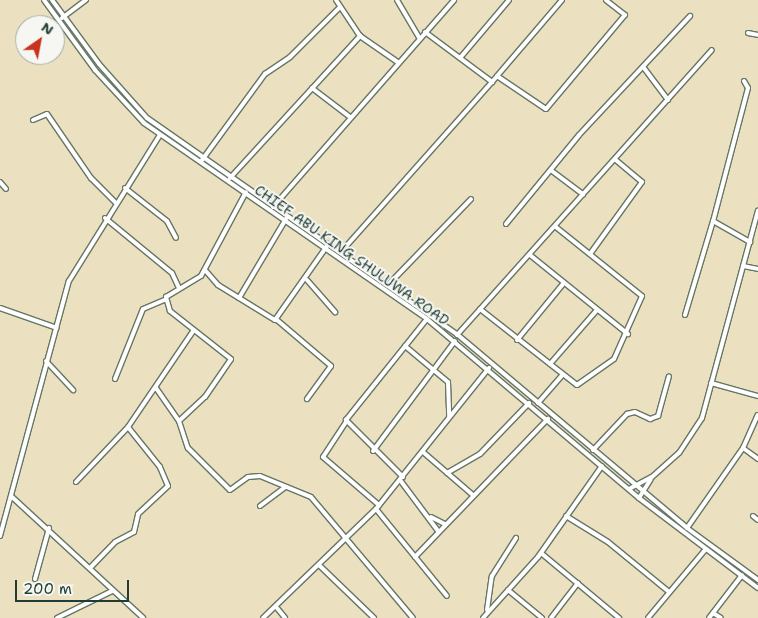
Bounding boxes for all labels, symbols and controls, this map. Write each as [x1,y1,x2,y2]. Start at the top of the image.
north arrow [15,15,65,65]
text: N [38,18,57,39]
street label: CHIEF ABU KING SHULUWA ROAD [252,181,452,329]
scale bar [18,570,131,602]
text: 200 m [23,579,72,599]

